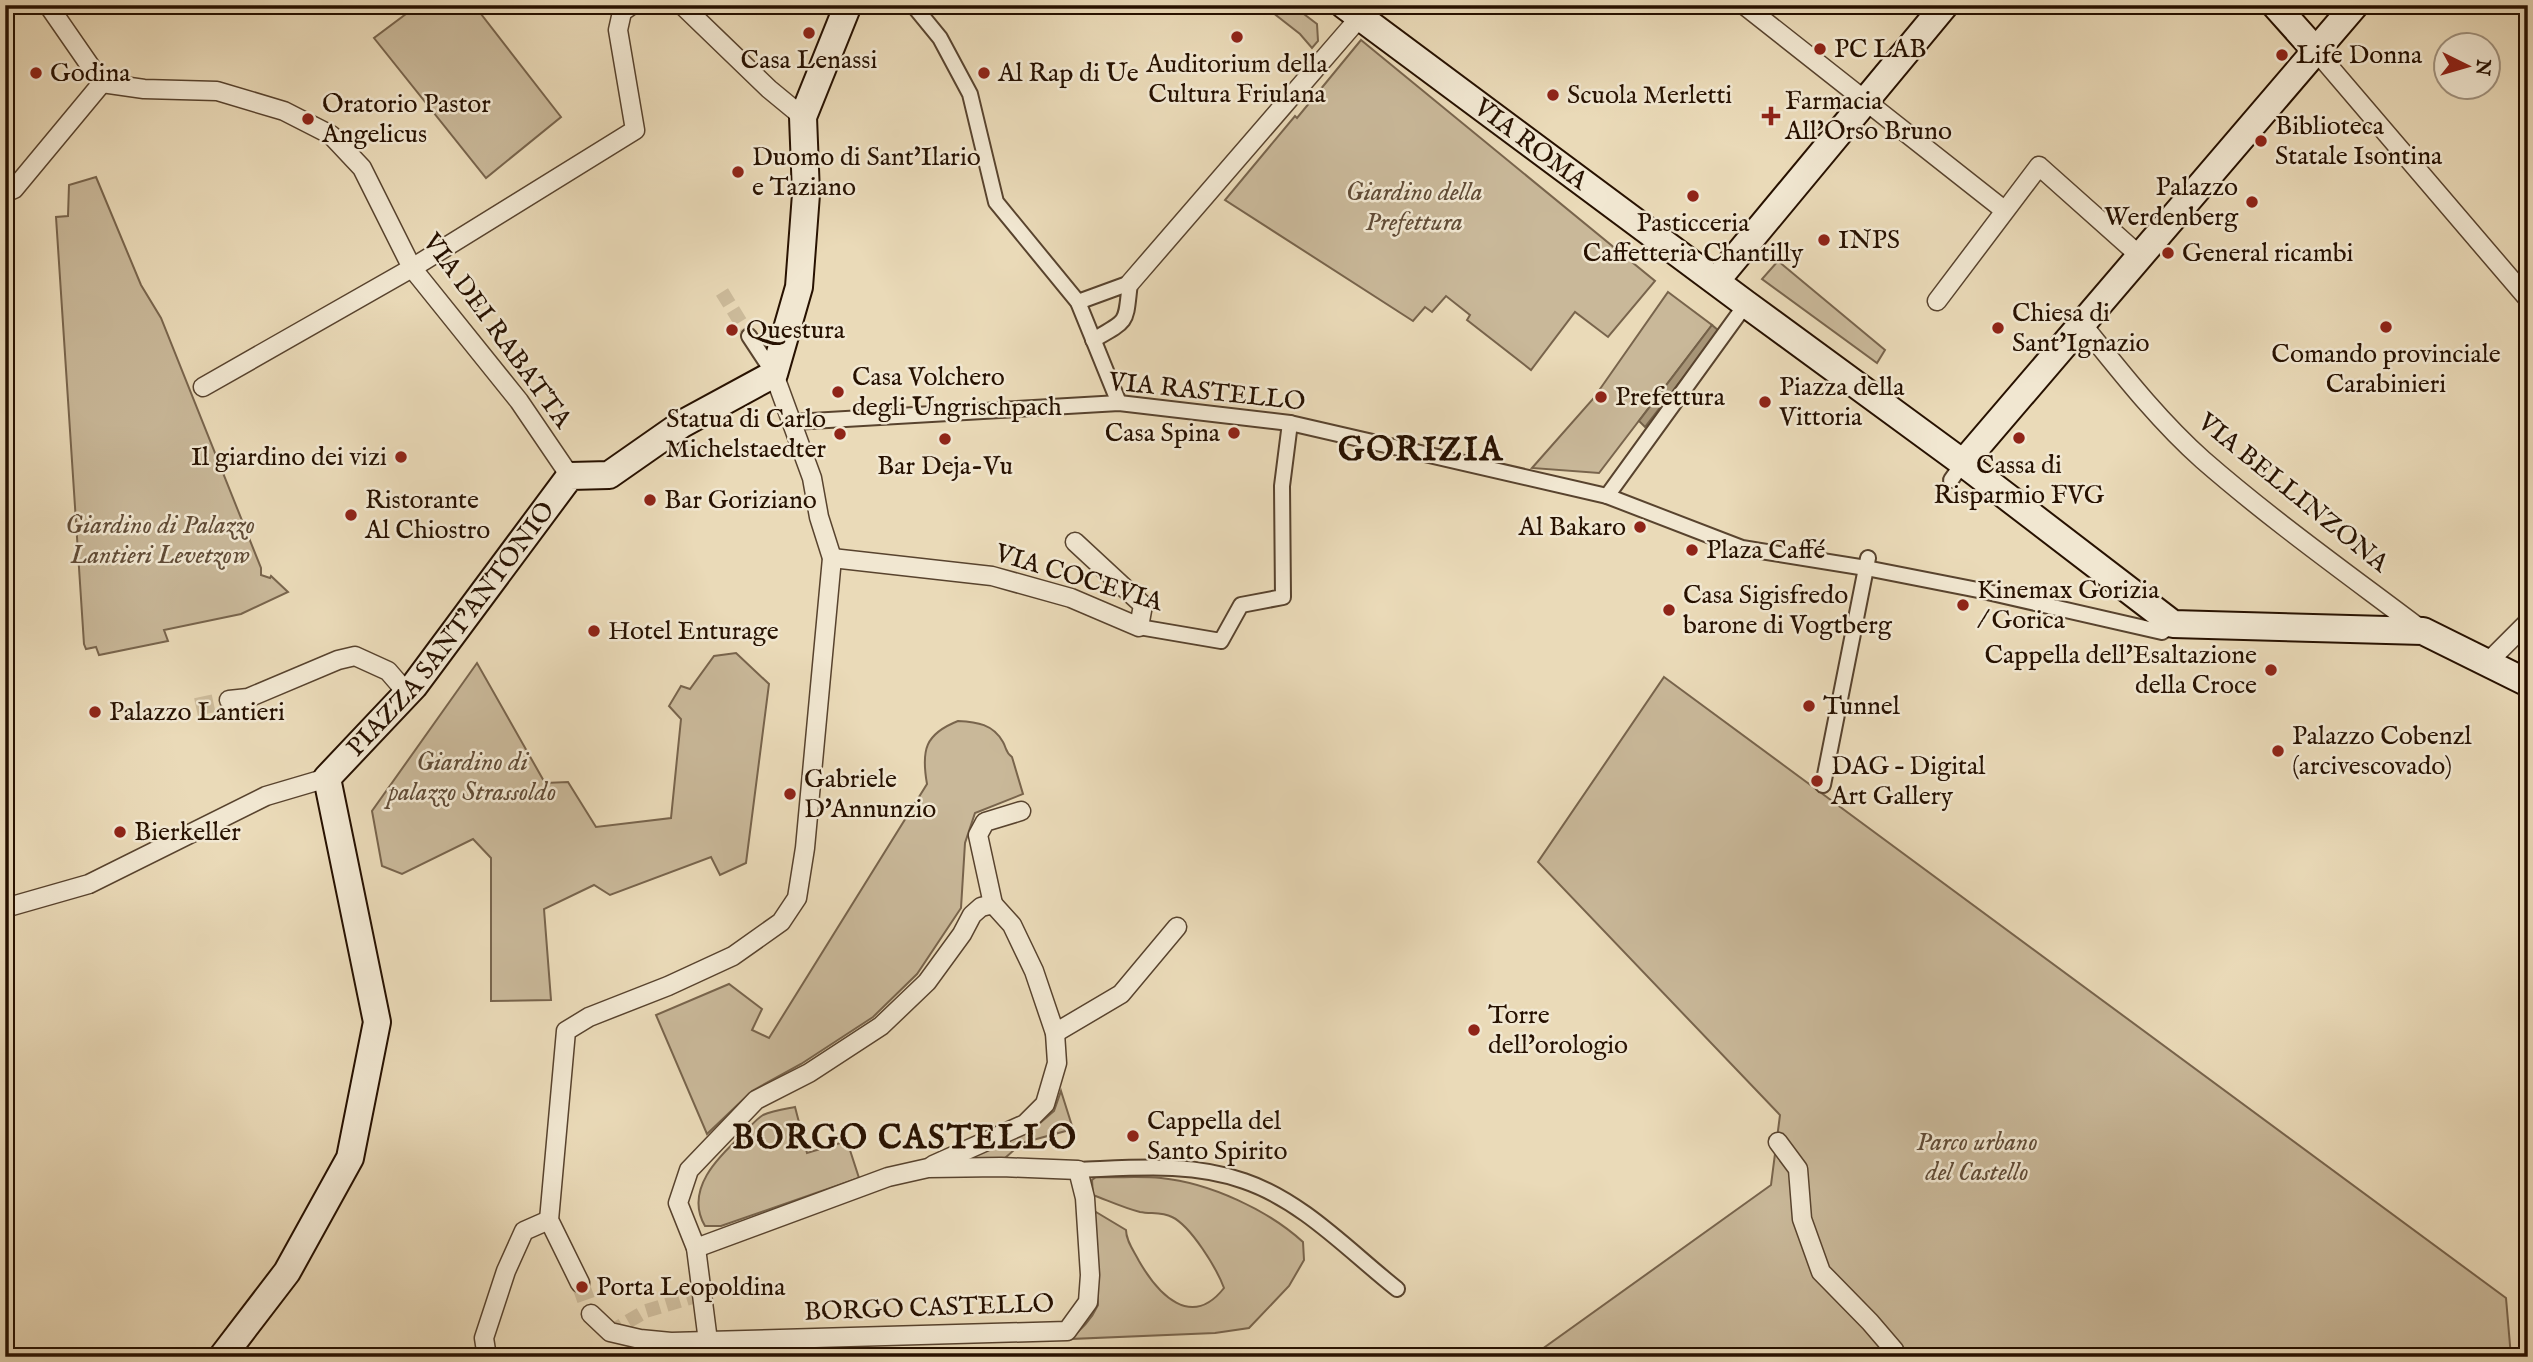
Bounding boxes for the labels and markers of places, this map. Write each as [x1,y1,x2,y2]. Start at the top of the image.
marker: Casa Lenassi [801,25,817,41]
marker: Auditorium della Cultura Friulana [1229,29,1245,45]
place label: PC LAB [1834,33,1927,66]
place label: Life Donna [2296,39,2423,72]
marker: PC LAB [1812,41,1828,57]
place label: Casa Lenassi [741,44,877,77]
marker: Life Donna [2274,47,2290,63]
place label: Auditorium della Cultura Friulana [1145,48,1328,111]
place label: Godina [50,57,131,90]
place label: Al Rap di Ue [997,57,1139,90]
marker: Godina [28,65,44,81]
marker: Al Rap di Ue [976,65,992,81]
place label: Scuola Merletti [1567,79,1732,112]
place label: Farmacia All'Orso Bruno [1784,85,1952,148]
marker: Scuola Merletti [1545,87,1561,103]
place label: Oratorio Pastor Angelicus [321,88,491,151]
marker: Farmacia All'Orso Bruno [1763,108,1779,124]
place label: Biblioteca Statale Isontina [2275,110,2443,173]
marker: Oratorio Pastor Angelicus [300,111,316,127]
marker: Biblioteca Statale Isontina [2253,133,2269,149]
place label: Duomo di Sant'Ilario e Taziano [752,141,981,204]
marker: Duomo di Sant'Ilario e Taziano [730,164,746,180]
place label: Palazzo Werdenberg [2104,171,2239,234]
marker: Pasticceria Caffetteria Chantilly [1685,188,1701,204]
marker: Palazzo Werdenberg [2244,194,2260,210]
place label: Pasticceria Caffetteria Chantilly [1583,207,1803,270]
place label: INPS [1838,224,1900,257]
marker: INPS [1816,232,1832,248]
place label: General ricambi [2182,237,2354,270]
marker: General ricambi [2160,245,2176,261]
place label: Chiesa di Sant'Ignazio [2012,297,2150,360]
place label: Questura [746,314,846,347]
marker: Comando provinciale Carabinieri [2378,319,2394,335]
marker: Chiesa di Sant'Ignazio [1990,320,2006,336]
marker: Questura [724,322,740,338]
place label: Comando provinciale Carabinieri [2271,338,2501,401]
place label: Casa Volchero degli Ungrischpach [852,361,1062,424]
place label: Piazza della Vittoria [1778,371,1905,434]
place label: Prefettura [1615,381,1726,414]
marker: Casa Volchero degli Ungrischpach [830,384,846,400]
marker: Prefettura [1593,389,1609,405]
marker: Piazza della Vittoria [1757,394,1773,410]
place label: Statua di Carlo Michelstaedter [665,403,826,466]
place label: Casa Spina [1105,417,1221,450]
marker: Casa Spina [1226,425,1242,441]
marker: Statua di Carlo Michelstaedter [832,426,848,442]
marker: Cassa di Risparmio FVG [2011,430,2027,446]
marker: Bar Deja-Vu [937,431,953,447]
place label: Il giardino dei vizi [191,441,387,474]
marker: Il giardino dei vizi [393,449,409,465]
place label: Cassa di Risparmio FVG [1933,449,2105,512]
place label: Bar Deja-Vu [877,450,1013,483]
place label: Ristorante Al Chiostro [364,484,490,547]
place label: Bar Goriziano [664,484,817,517]
marker: Bar Goriziano [642,492,658,508]
marker: Ristorante Al Chiostro [343,507,359,523]
place label: Al Bakaro [1517,511,1626,544]
marker: Al Bakaro [1632,519,1648,535]
place label: Plaza Caffé [1706,534,1826,567]
marker: Plaza Caffé [1684,542,1700,558]
place label: Kinemax Gorizia / Gorica [1977,574,2160,637]
place label: Casa Sigisfredo barone di Vogtberg [1683,579,1893,642]
marker: Kinemax Gorizia / Gorica [1955,597,1971,613]
marker: Casa Sigisfredo barone di Vogtberg [1661,602,1677,618]
place label: Hotel Enturage [608,615,779,648]
marker: Hotel Enturage [586,623,602,639]
place label: Cappella dell'Esaltazione della Croce [1985,639,2257,702]
marker: Cappella dell'Esaltazione della Croce [2263,662,2279,678]
place label: Tunnel [1823,690,1901,723]
place label: Palazzo Lantieri [109,696,285,729]
marker: Tunnel [1801,698,1817,714]
marker: Palazzo Lantieri [87,704,103,720]
place label: Palazzo Cobenzl (arcivescovado) [2292,720,2473,783]
marker: Palazzo Cobenzl (arcivescovado) [2270,743,2286,759]
place label: DAG – Digital Art Gallery [1830,750,1986,813]
place label: Gabriele D'Annunzio [804,763,936,826]
marker: DAG – Digital Art Gallery [1809,773,1825,789]
marker: Gabriele D'Annunzio [782,786,798,802]
place label: Bierkeller [134,816,241,849]
marker: Bierkeller [112,824,128,840]
place label: Torre dell'orologio [1488,999,1628,1062]
marker: Torre dell'orologio [1466,1022,1482,1038]
place label: Cappella del Santo Spirito [1147,1105,1287,1168]
marker: Cappella del Santo Spirito [1125,1128,1141,1144]
place label: Porta Leopoldina [596,1271,786,1304]
marker: Porta Leopoldina [574,1279,590,1295]

